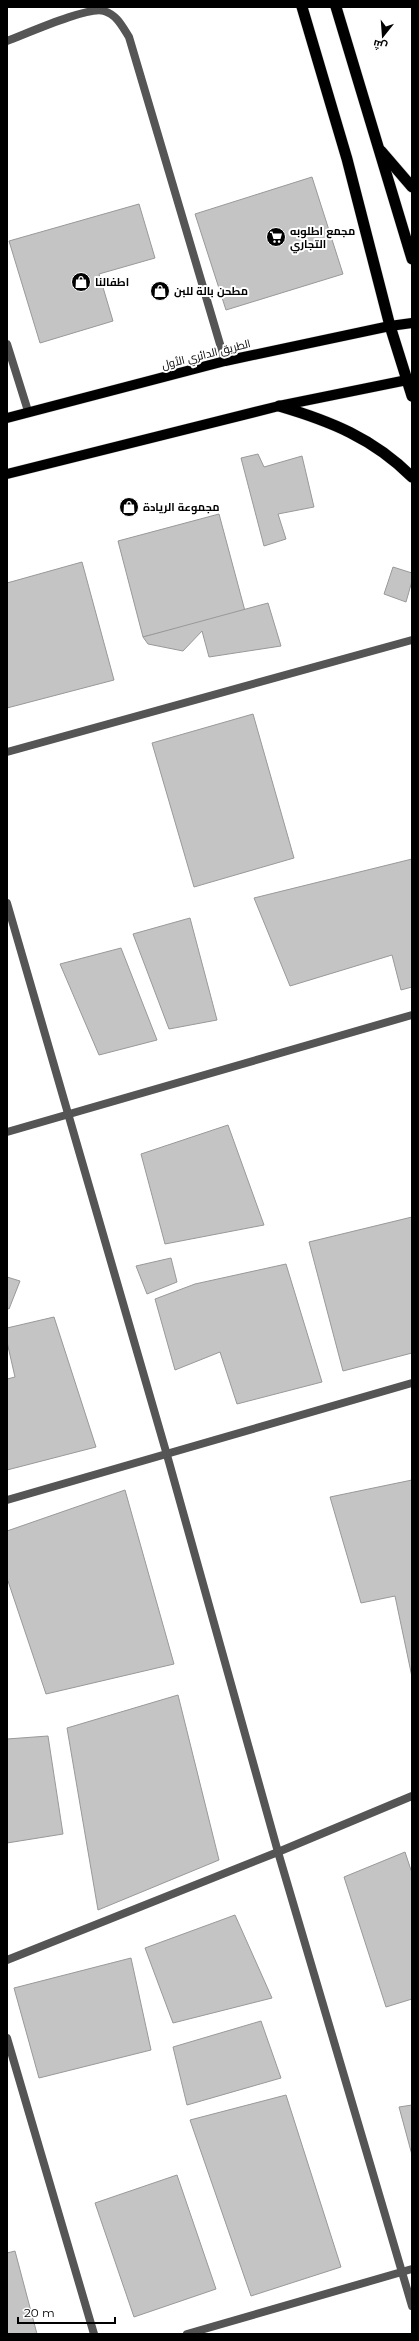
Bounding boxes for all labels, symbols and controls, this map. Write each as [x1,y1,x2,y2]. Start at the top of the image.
north arrow [363,16,403,56]
text: ش [371,37,389,54]
place label: مجمع اطلوبه التجاري [290,224,355,254]
supermarket icon: مجمع اطلوبه التجاري [265,226,287,248]
shop icon: اطفالنا [70,271,92,293]
place label: اطفالنا [95,275,129,289]
shop icon: مطحن بالة للبن [149,280,171,302]
place label: مطحن بالة للبن [174,284,248,298]
street label: الطريق الدائري الأول [160,336,252,374]
shop icon: مجموعة الريادة [118,496,140,518]
place label: مجموعة الريادة [143,500,220,515]
scale bar [18,2299,115,2325]
text: 20 m [24,2305,55,2320]

